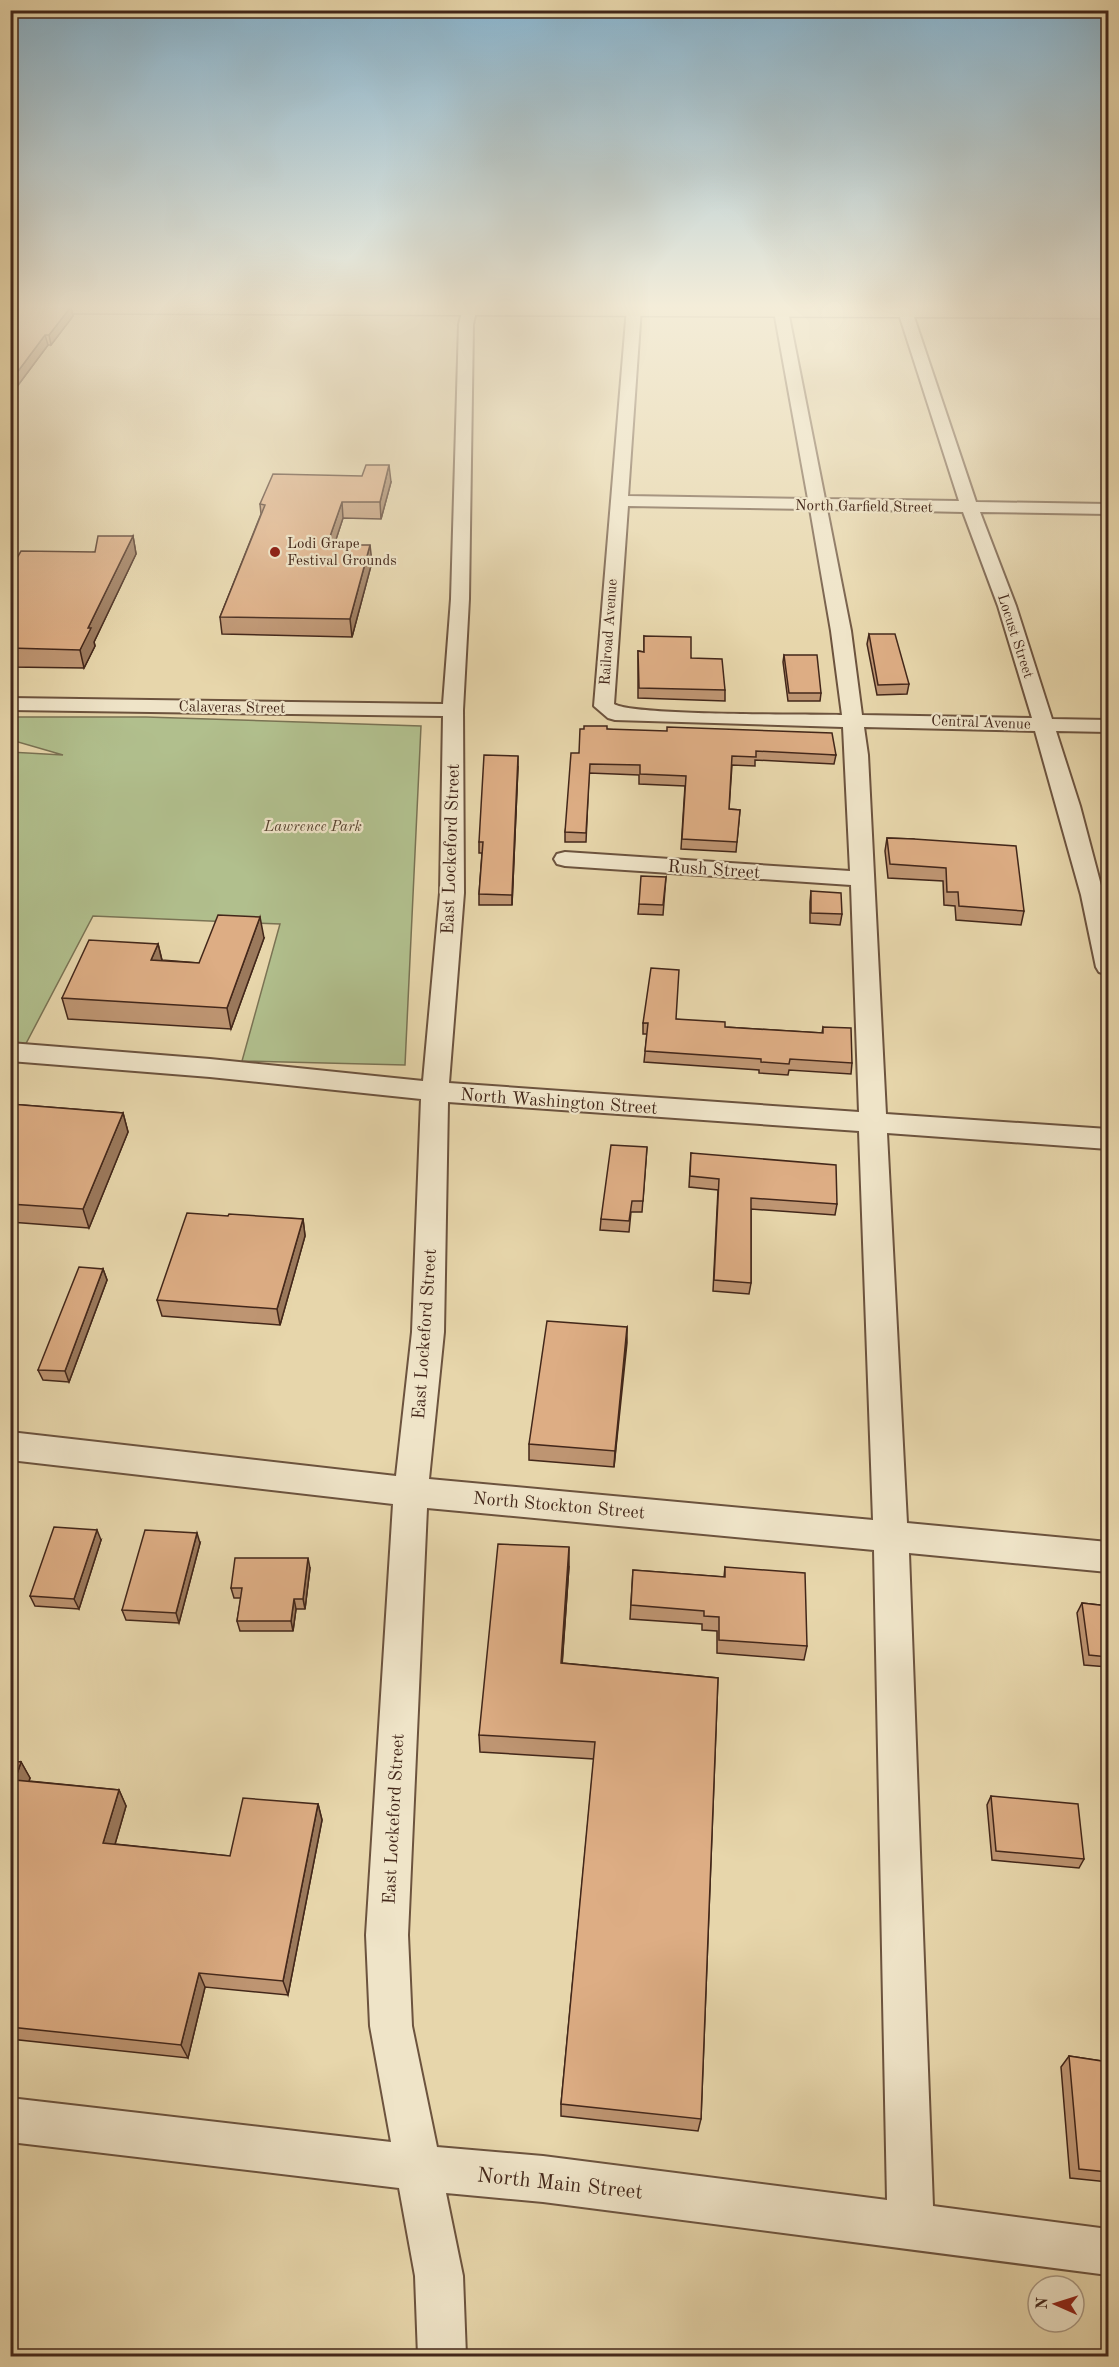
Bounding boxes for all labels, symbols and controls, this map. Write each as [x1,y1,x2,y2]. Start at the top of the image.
street label: North Garfield Street [795,499,933,516]
place label: Lodi Grape Festival Grounds [287,537,397,569]
marker: Lodi Grape Festival Grounds [268,545,282,559]
street label: Railroad Avenue [598,578,621,686]
street label: Locust Street [994,592,1035,681]
street label: Calaveras Street [179,700,285,717]
street label: Central Avenue [931,714,1031,733]
street label: East Lockeford Street [439,763,463,935]
park label: Lawrence Park [263,820,362,835]
street label: Rush Street [667,858,761,882]
street label: North Washington Street [460,1086,658,1118]
street label: East Lockeford Street [410,1248,440,1420]
street label: North Stockton Street [472,1490,646,1522]
street label: East Lockeford Street [381,1733,407,1905]
street label: North Main Street [476,2165,644,2204]
north arrow [1026,2274,1086,2334]
text: N [1035,2296,1051,2310]

